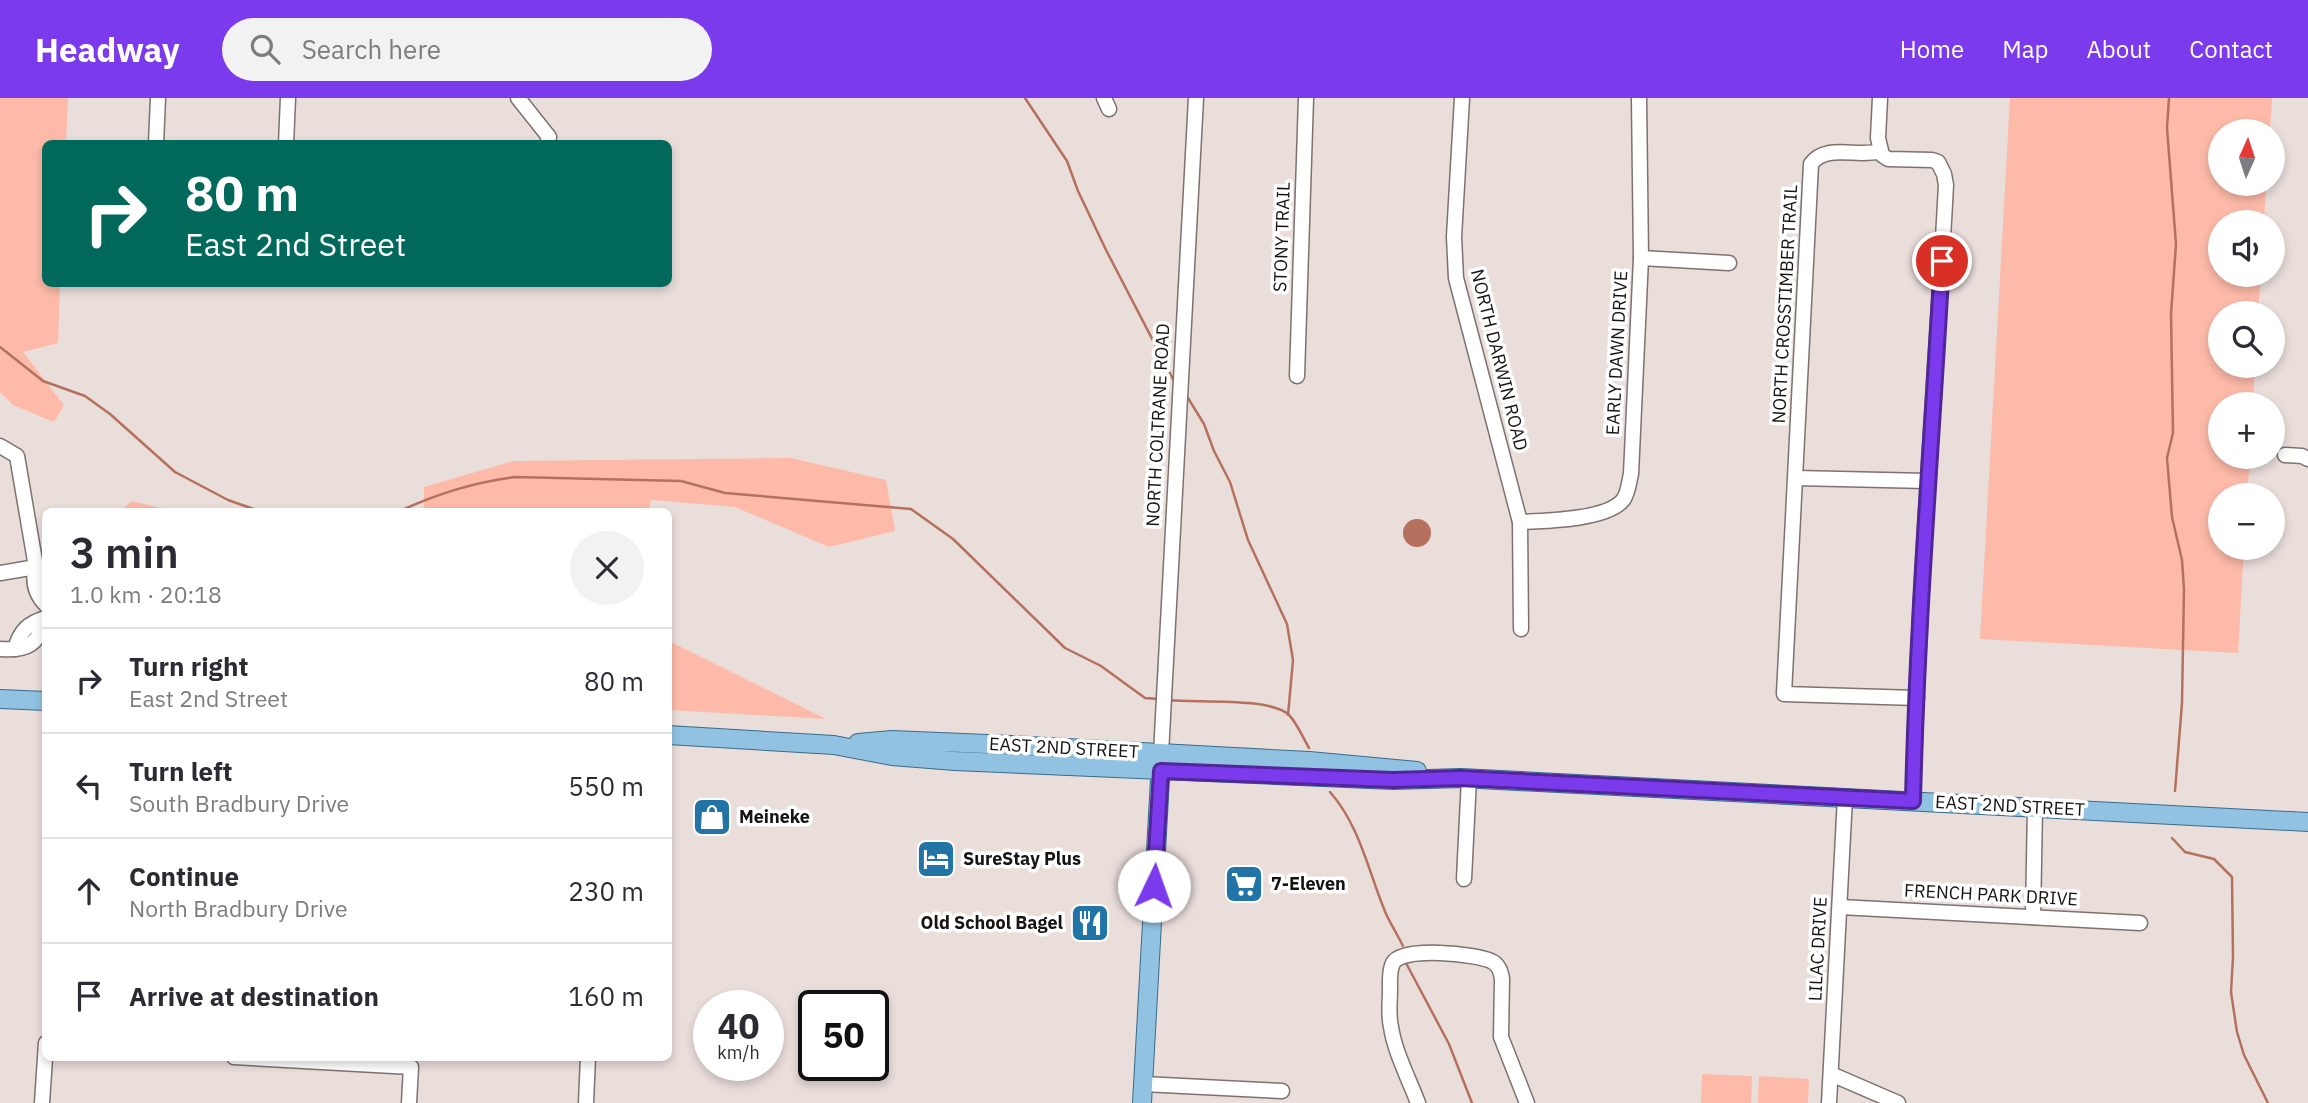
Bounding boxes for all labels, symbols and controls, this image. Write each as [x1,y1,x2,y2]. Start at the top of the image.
search box [222,18,712,81]
text: Headway [35,28,180,71]
icon: search [246,30,284,68]
text: Search here [302,32,441,66]
text: Home [1900,33,1964,65]
text: Map [2002,33,2048,65]
text: About [2086,33,2151,65]
text: Contact [2189,33,2273,65]
north arrow [2208,119,2286,196]
map controls [2208,119,2285,560]
text: 80 m [185,161,299,224]
icon: right [70,168,161,259]
street label: STONY TRAIL [1268,182,1295,292]
street label: NORTH CROSSTIMBER TRAIL [1767,184,1802,424]
button: sound [2208,210,2285,287]
text: East 2nd Street [185,223,406,265]
pin [1912,231,1972,291]
icon: arrive [1923,242,1961,280]
street label: NORTH DARWIN ROAD [1466,267,1533,453]
street label: EARLY DAWN DRIVE [1601,270,1632,436]
button: search [2208,301,2285,378]
street label: NORTH COLTRANE ROAD [1141,323,1174,527]
button: + [2208,392,2285,469]
button: − [2208,483,2285,560]
text: 3 min [70,525,179,580]
button: close [570,531,644,605]
text: 1.0 km · 20:18 [70,579,222,609]
text: Turn right [129,649,248,683]
icon: right [70,662,108,700]
text: 80 m [584,664,644,698]
text: East 2nd Street [129,683,288,713]
street label: EAST 2ND STREET [989,732,1140,763]
text: Turn left [129,754,232,788]
icon: left [70,767,108,805]
text: 550 m [568,769,644,803]
text: South Bradbury Drive [129,788,349,818]
street label: EAST 2ND STREET [1935,790,2086,821]
shop icon: Meineke [691,796,733,838]
place label: Meineke [739,805,810,828]
hotel icon: SureStay Plus [915,838,957,880]
place label: SureStay Plus [963,847,1081,870]
position arrow [1117,849,1191,923]
text: Continue [129,859,239,893]
supermarket icon: 7-Eleven [1223,863,1265,905]
icon: ahead [70,872,108,910]
place label: 7-Eleven [1271,872,1346,895]
text: 230 m [568,874,644,908]
street label: FRENCH PARK DRIVE [1904,878,2079,911]
text: North Bradbury Drive [129,893,348,923]
street label: LILAC DRIVE [1803,896,1832,1002]
restaurant icon: Old School Bagel [1069,902,1111,944]
place label: Old School Bagel [921,911,1064,934]
icon: arrive [70,977,108,1015]
text: Arrive at destination [129,979,379,1013]
text: 160 m [568,979,644,1013]
speed limit sign: 50 [798,990,889,1081]
text: 40 [717,1003,760,1049]
text: km/h [717,1041,760,1064]

